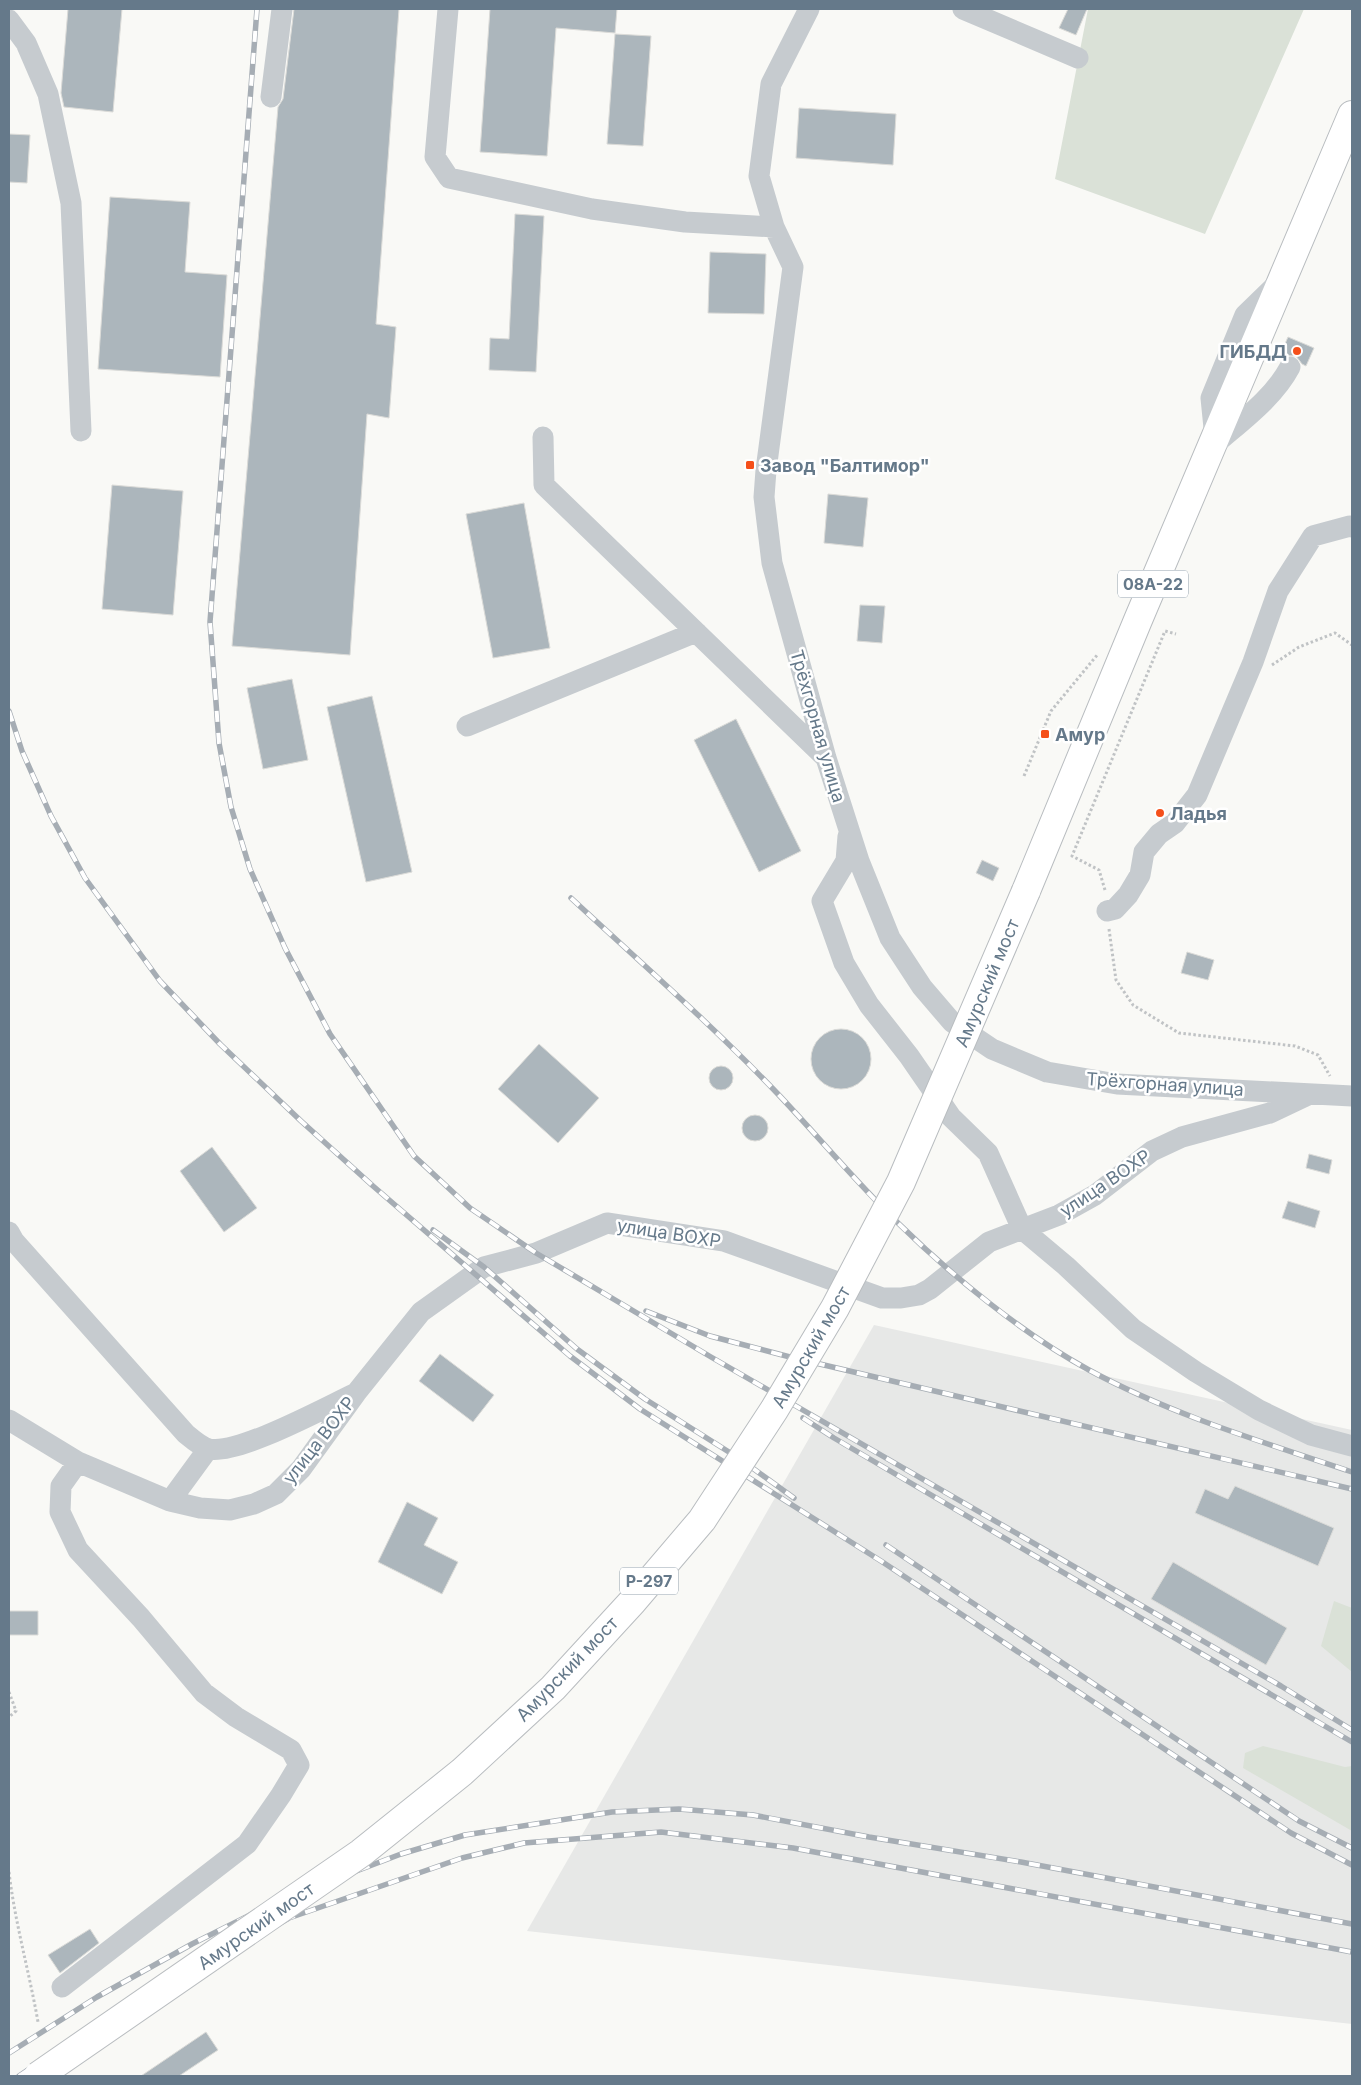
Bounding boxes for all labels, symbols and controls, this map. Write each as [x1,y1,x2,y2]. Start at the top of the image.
place label: ГИБДД [1220,341,1287,362]
marker: ГИБДД [1291,345,1303,357]
place label: Завод "Балтимор" [760,455,930,476]
marker: Завод "Балтимор" [744,459,756,471]
road number: 08А-22 [1118,570,1188,598]
street label: Трёхгорная улица [786,647,850,805]
place label: Амур [1055,724,1105,745]
marker: Амур [1039,728,1051,740]
place label: Ладья [1170,803,1227,824]
marker: Ладья [1154,807,1166,819]
street label: Амурский мост [951,915,1024,1050]
street label: Трёхгорная улица [1086,1068,1244,1100]
street label: улица ВОХР [1056,1145,1154,1221]
street label: улица ВОХР [616,1214,722,1252]
street label: Амурский мост [768,1282,855,1412]
street label: улица ВОХР [278,1392,360,1488]
road number: Р-297 [620,1568,678,1594]
street label: Амурский мост [512,1612,623,1726]
street label: Амурский мост [194,1878,319,1974]

